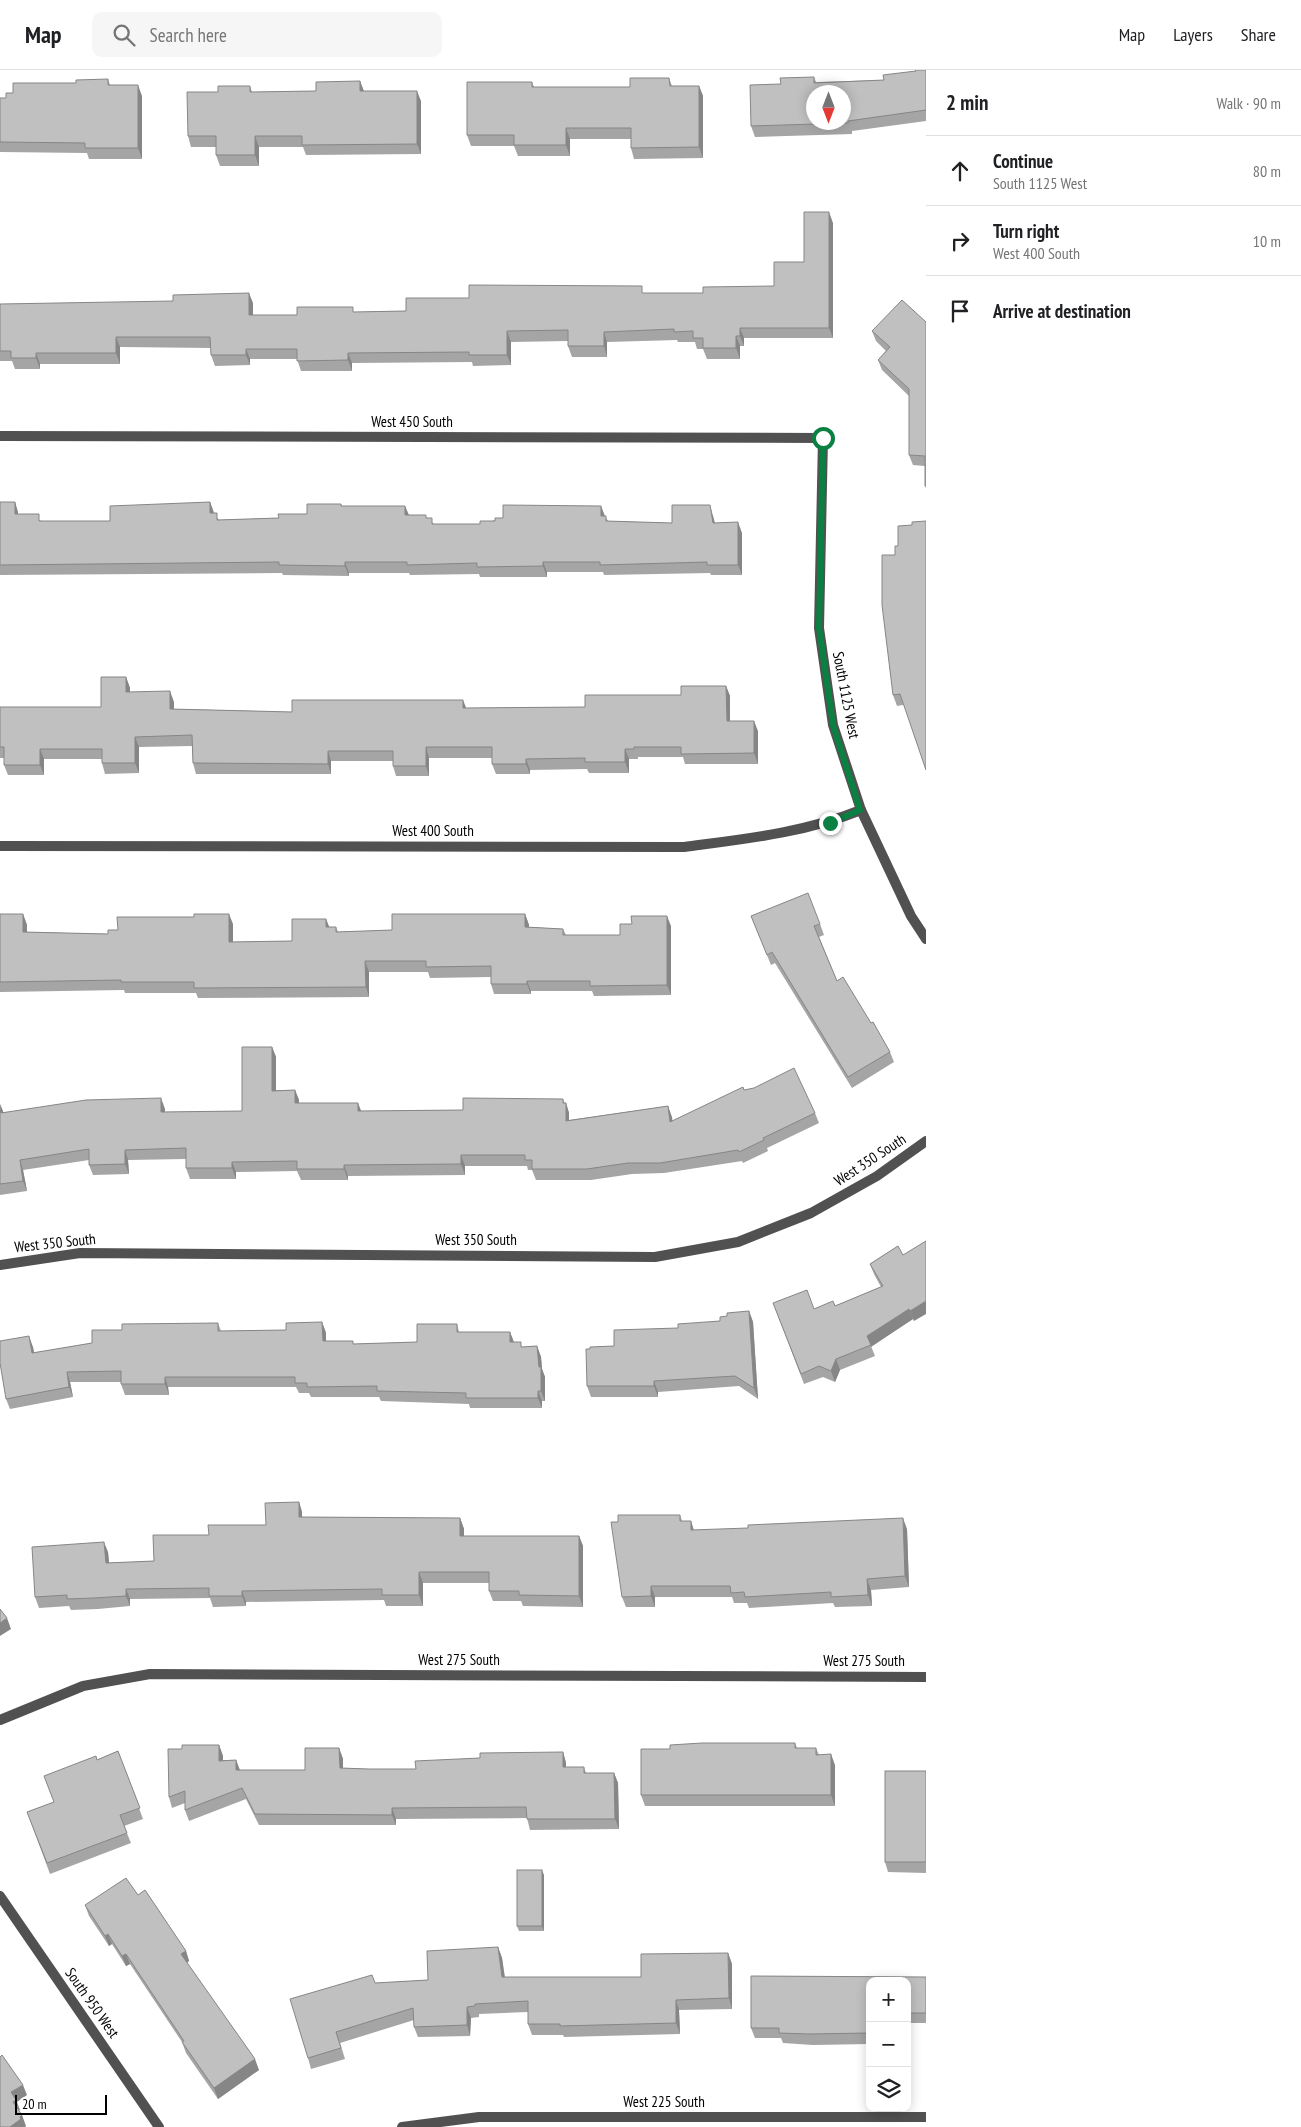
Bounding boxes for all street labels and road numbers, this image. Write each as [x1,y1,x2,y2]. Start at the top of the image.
street label: West 450 South [371,412,453,431]
street label: South 1125 West [829,650,864,740]
street label: West 400 South [392,821,474,840]
street label: West 350 South [830,1129,909,1190]
street label: West 350 South [13,1229,97,1256]
street label: West 350 South [435,1230,517,1249]
street label: West 275 South [418,1650,500,1669]
street label: West 275 South [823,1651,905,1670]
street label: South 950 West [61,1964,124,2042]
street label: West 225 South [623,2092,705,2111]

